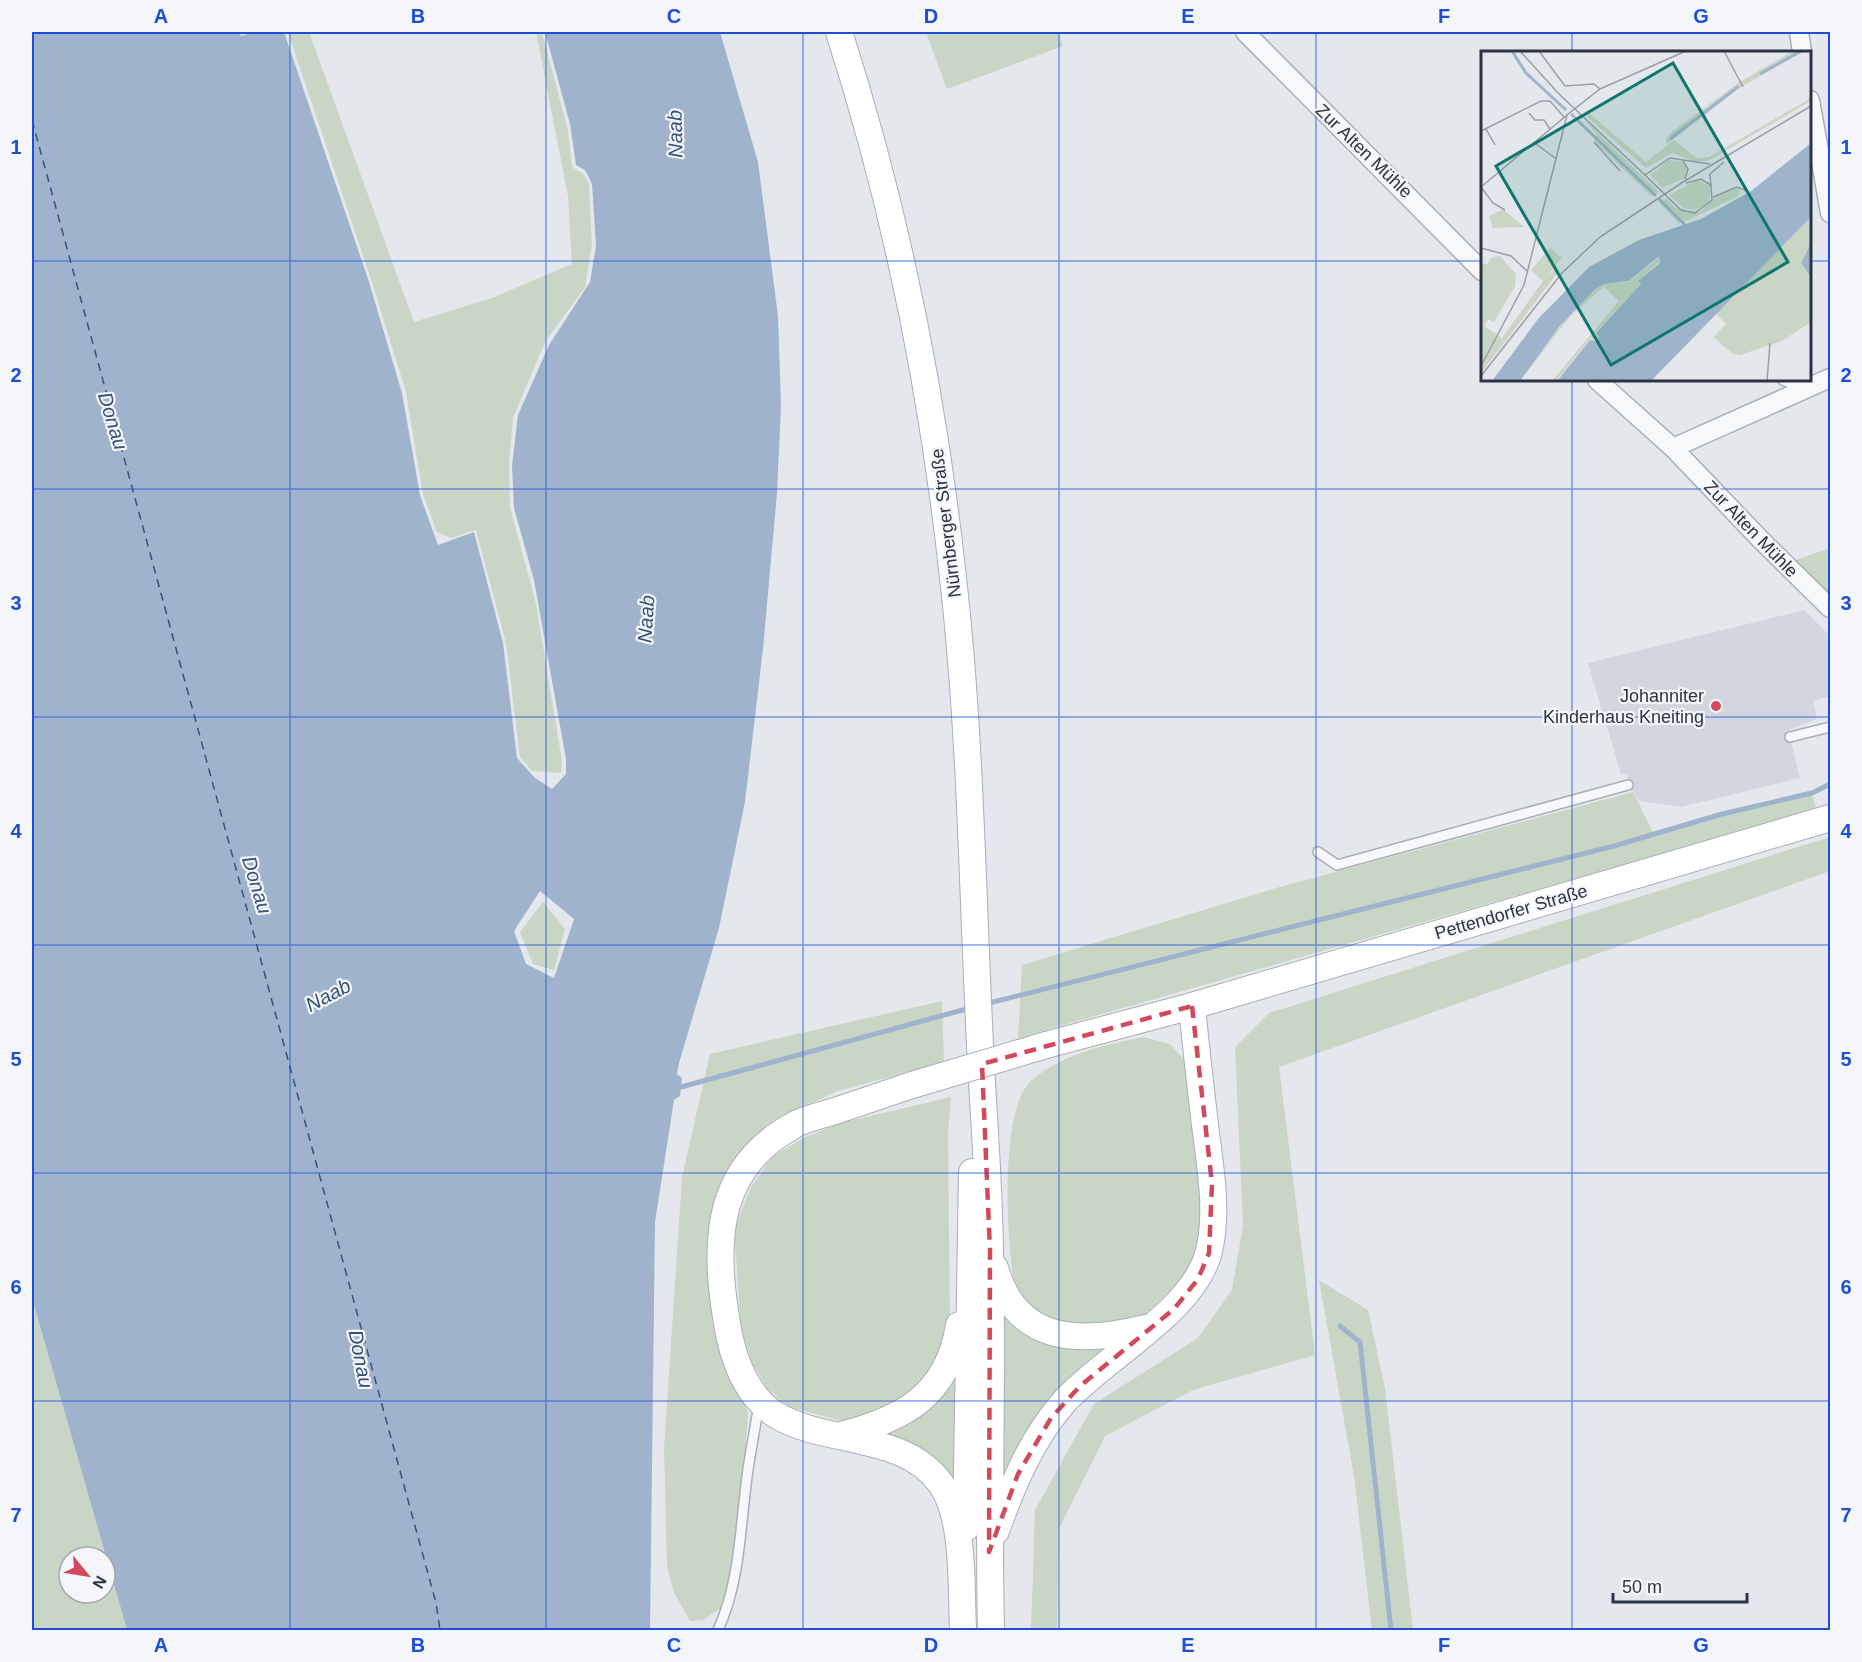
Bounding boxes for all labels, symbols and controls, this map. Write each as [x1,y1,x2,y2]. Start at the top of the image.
text: A [154,5,168,27]
text: B [411,5,425,27]
text: C [667,5,681,27]
text: D [924,5,938,27]
text: E [1181,5,1195,27]
text: F [1438,5,1450,27]
text: G [1693,5,1709,27]
inset map [1481,51,1811,381]
street label: Zur Alten Mühle [1312,100,1416,202]
water label: Naab [664,110,686,158]
text: 1 [10,136,22,158]
text: 1 [1840,136,1852,158]
text: 2 [10,364,22,386]
text: 2 [1840,364,1852,386]
water label: Donau [94,390,132,452]
street label: Nürnberger Straße [927,447,965,599]
street label: Zur Alten Mühle [1700,477,1802,581]
text: 3 [10,592,22,614]
text: 3 [1840,592,1852,614]
water label: Naab [633,594,659,644]
place label: Johanniter Kinderhaus Kneiting [1543,686,1704,727]
marker: Johanniter Kinderhaus Kneiting [1709,699,1723,713]
text: 4 [10,820,22,842]
text: 4 [1840,820,1852,842]
water label: Donau [238,854,276,916]
street label: Pettendorfer Straße [1432,881,1590,943]
water label: Naab [302,974,354,1016]
text: 5 [10,1048,22,1070]
text: 5 [1840,1048,1852,1070]
text: 6 [10,1276,22,1298]
text: 6 [1840,1276,1852,1298]
water label: Donau [345,1328,377,1390]
text: 7 [10,1504,22,1526]
text: 7 [1840,1504,1852,1526]
north arrow [57,1545,117,1605]
scale bar [1613,1566,1746,1604]
text: N [89,1573,110,1592]
text: 50 m [1622,1577,1662,1597]
text: A [154,1634,168,1656]
text: B [411,1634,425,1656]
text: C [667,1634,681,1656]
text: D [924,1634,938,1656]
text: E [1181,1634,1195,1656]
text: F [1438,1634,1450,1656]
text: G [1693,1634,1709,1656]

